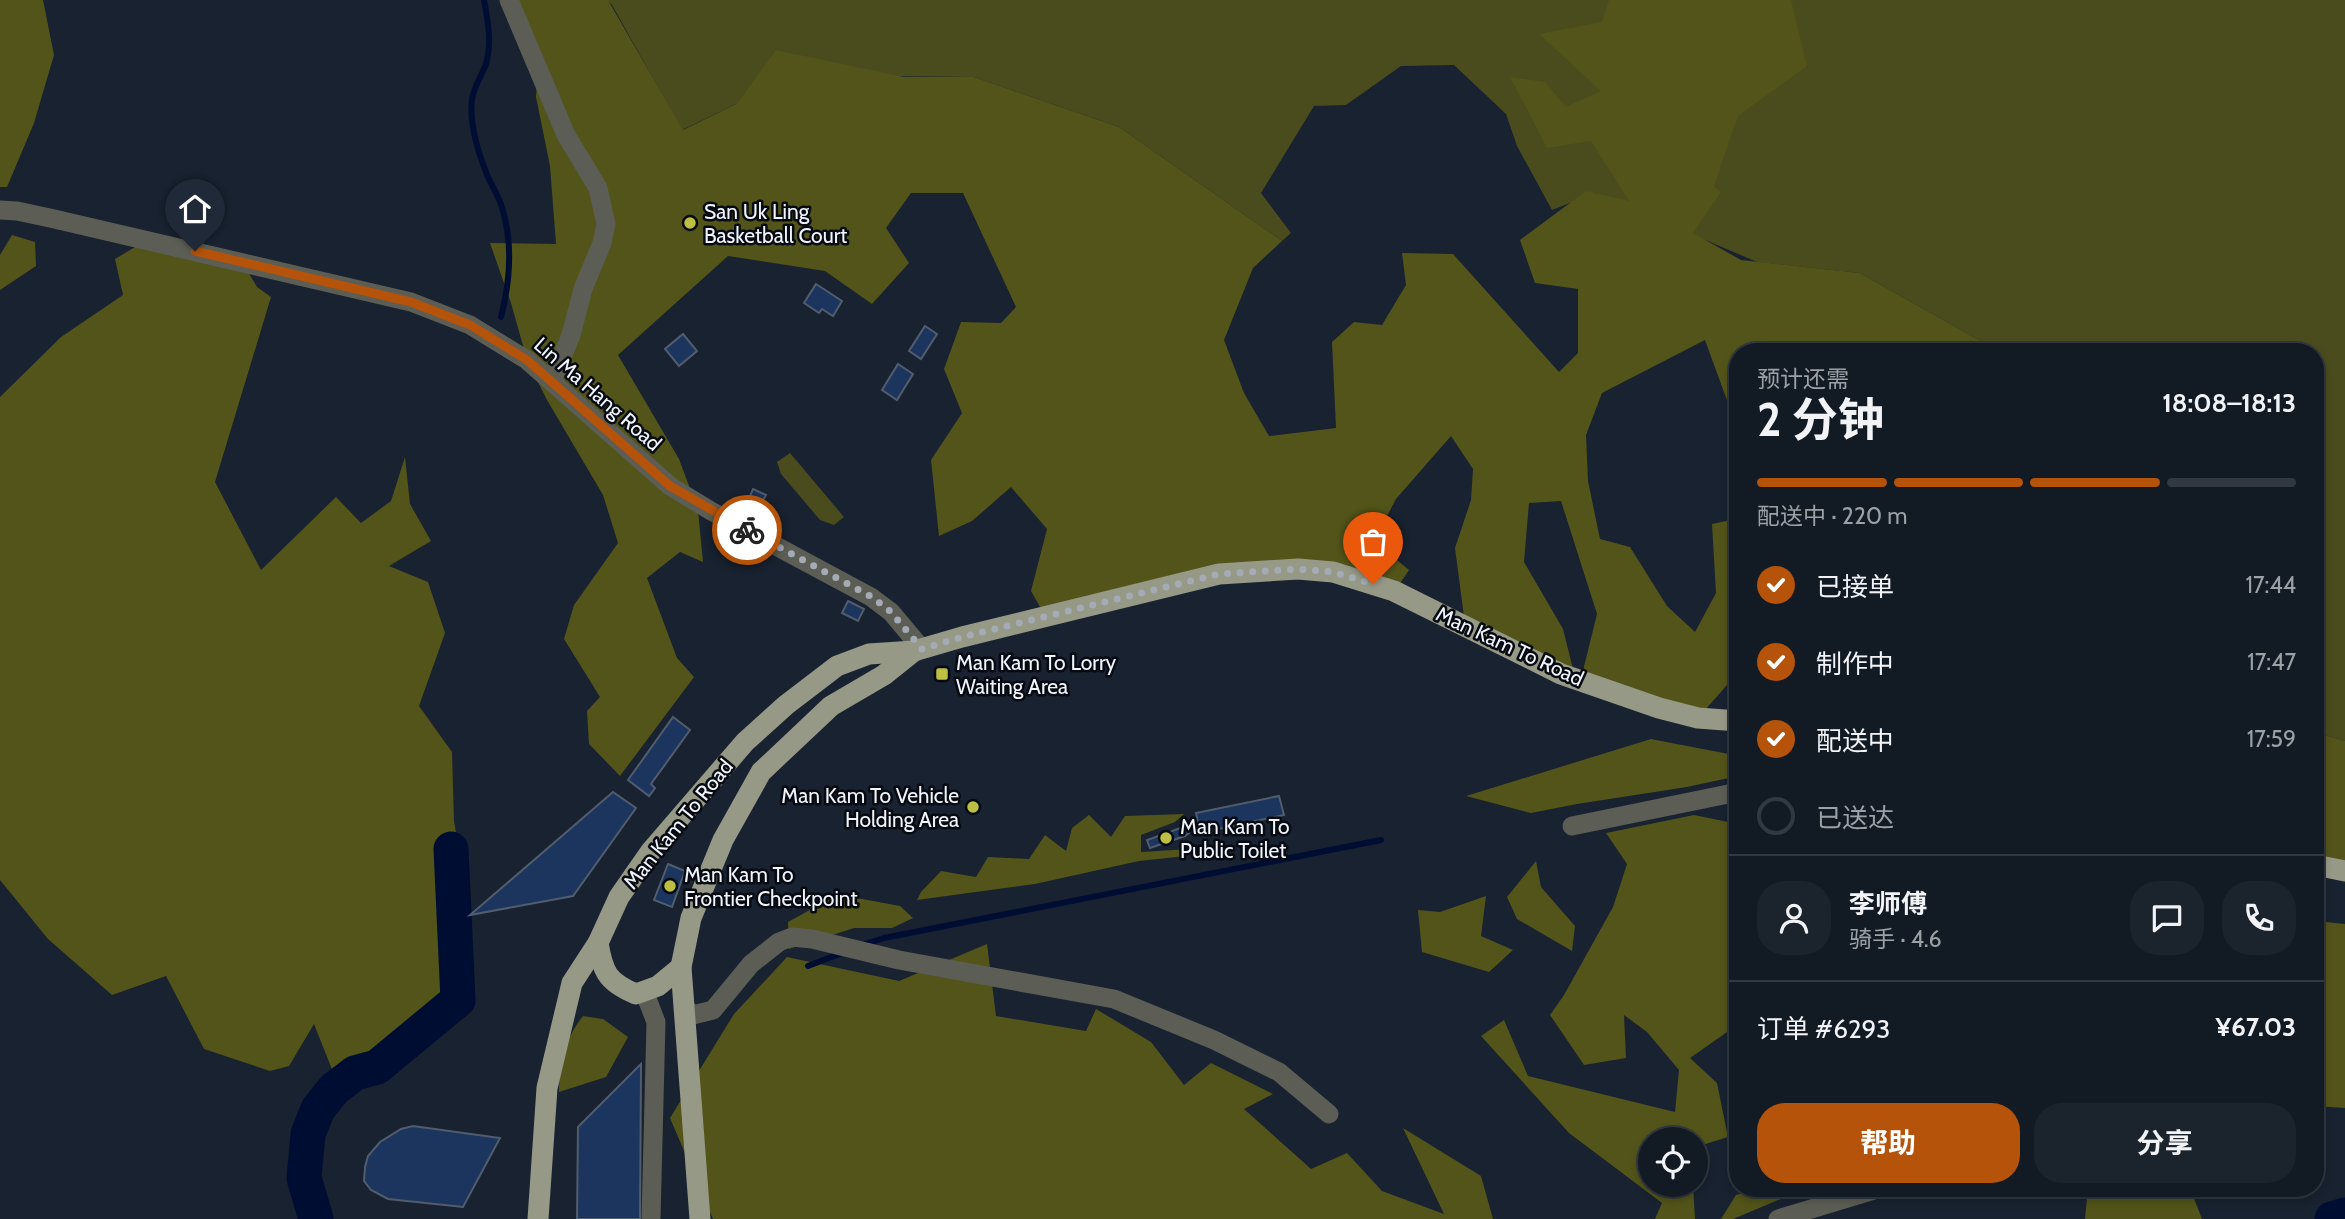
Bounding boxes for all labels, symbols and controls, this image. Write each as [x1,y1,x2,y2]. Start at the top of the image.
pin [165,179,225,251]
icon: home [176,190,214,228]
place label: San Uk Ling Basketball Court [704,199,847,248]
marker: San Uk Ling Basketball Court [682,215,698,231]
street label: Lin Ma Hang Road [529,332,667,456]
text: 预计还需 [1757,365,1849,393]
text: 18:08–18:13 [2162,387,2296,419]
text: 2 分钟 [1757,392,1884,448]
courier [712,495,782,565]
text: 配送中 · 220 m [1757,502,1907,530]
icon: bike [728,511,766,549]
pin [1343,512,1403,584]
icon: bag [1354,523,1392,561]
icon: check [1757,566,1795,604]
text: 已接单 [1816,571,1894,603]
text: 17:44 [2246,571,2296,599]
street label: Man Kam To Road [1432,601,1588,691]
icon: check [1757,643,1795,681]
text: 制作中 [1816,648,1894,680]
text: 17:47 [2247,648,2296,676]
place label: Man Kam To Lorry Waiting Area [956,650,1117,699]
marker: Man Kam To Lorry Waiting Area [934,666,950,682]
icon: check [1757,720,1795,758]
text: 配送中 [1816,725,1894,757]
text: 17:59 [2247,725,2296,753]
street label: Man Kam To Road [618,754,738,894]
place label: Man Kam To Vehicle Holding Area [781,783,959,832]
marker: Man Kam To Vehicle Holding Area [965,799,981,815]
text: 已送达 [1816,802,1894,834]
place label: Man Kam To Public Toilet [1180,814,1290,863]
marker: Man Kam To Public Toilet [1158,830,1174,846]
place label: Man Kam To Frontier Checkpoint [684,862,858,911]
marker: Man Kam To Frontier Checkpoint [662,878,678,894]
button: person [1757,881,1831,955]
button: chat [2130,881,2204,955]
button: phone [2222,881,2296,955]
text: 李师傅 [1849,888,1927,920]
text: 骑手 · 4.6 [1849,925,1942,953]
text: ¥67.03 [2215,1011,2296,1043]
text: 订单 #6293 [1757,1013,1890,1045]
button: 帮助 [1757,1103,2020,1183]
button: 分享 [2034,1103,2296,1183]
map controls [1638,1127,1708,1197]
button: locate [1638,1127,1708,1197]

